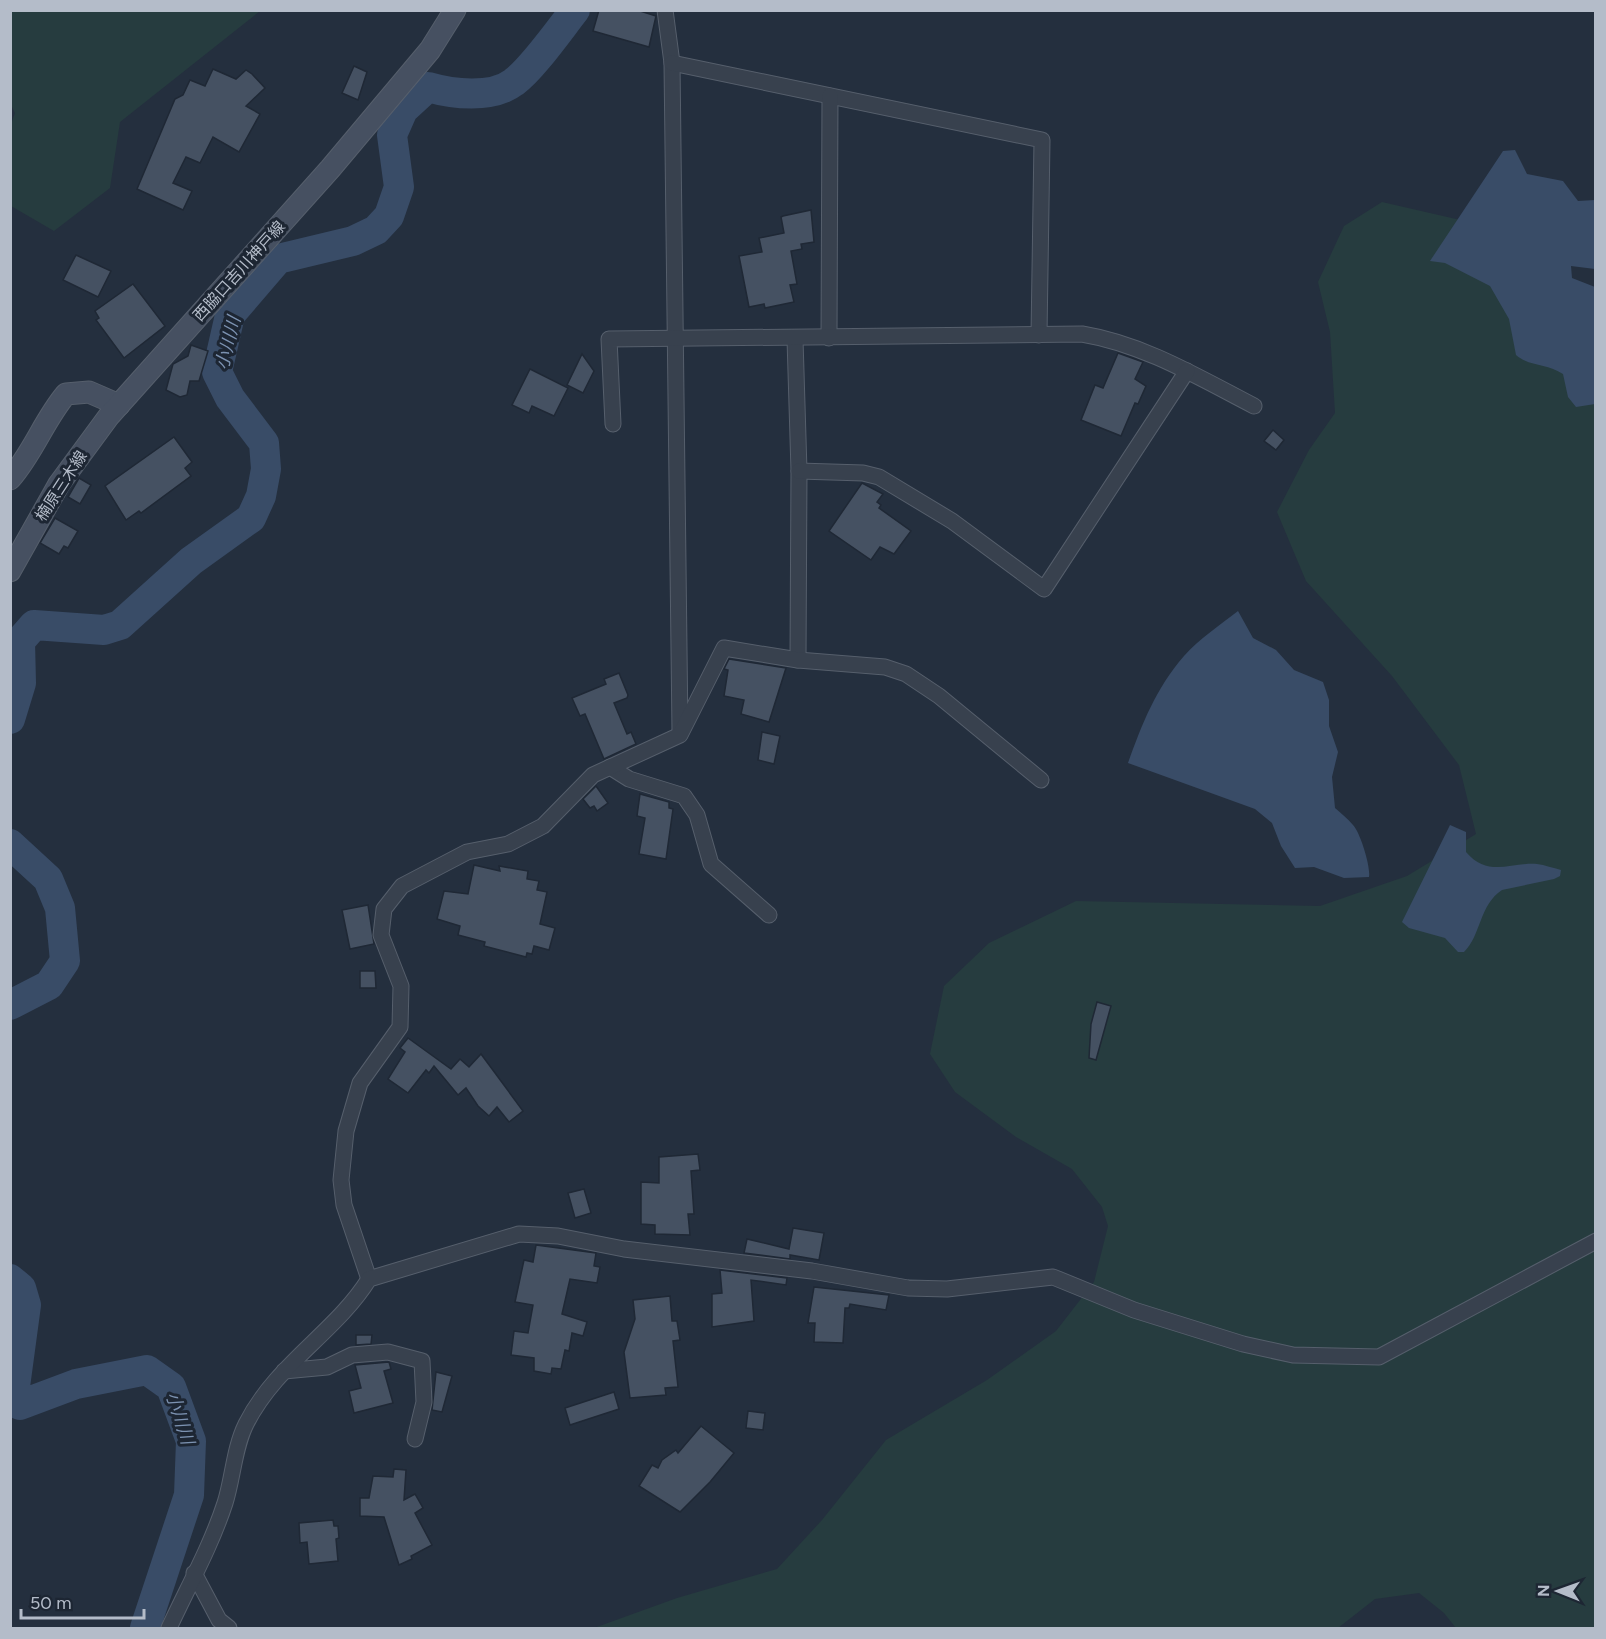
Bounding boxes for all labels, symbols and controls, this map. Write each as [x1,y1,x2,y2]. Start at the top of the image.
street label: 西脇口吉川神戸線 [189,217,289,325]
water label: 小川川 [211,312,246,372]
street label: 楠原三木線 [31,447,91,525]
water label: 小川川 [161,1389,199,1449]
north arrow [1528,1561,1588,1621]
scale bar [21,1582,144,1620]
text: N [1534,1584,1553,1597]
text: 50 m [30,1592,72,1614]

